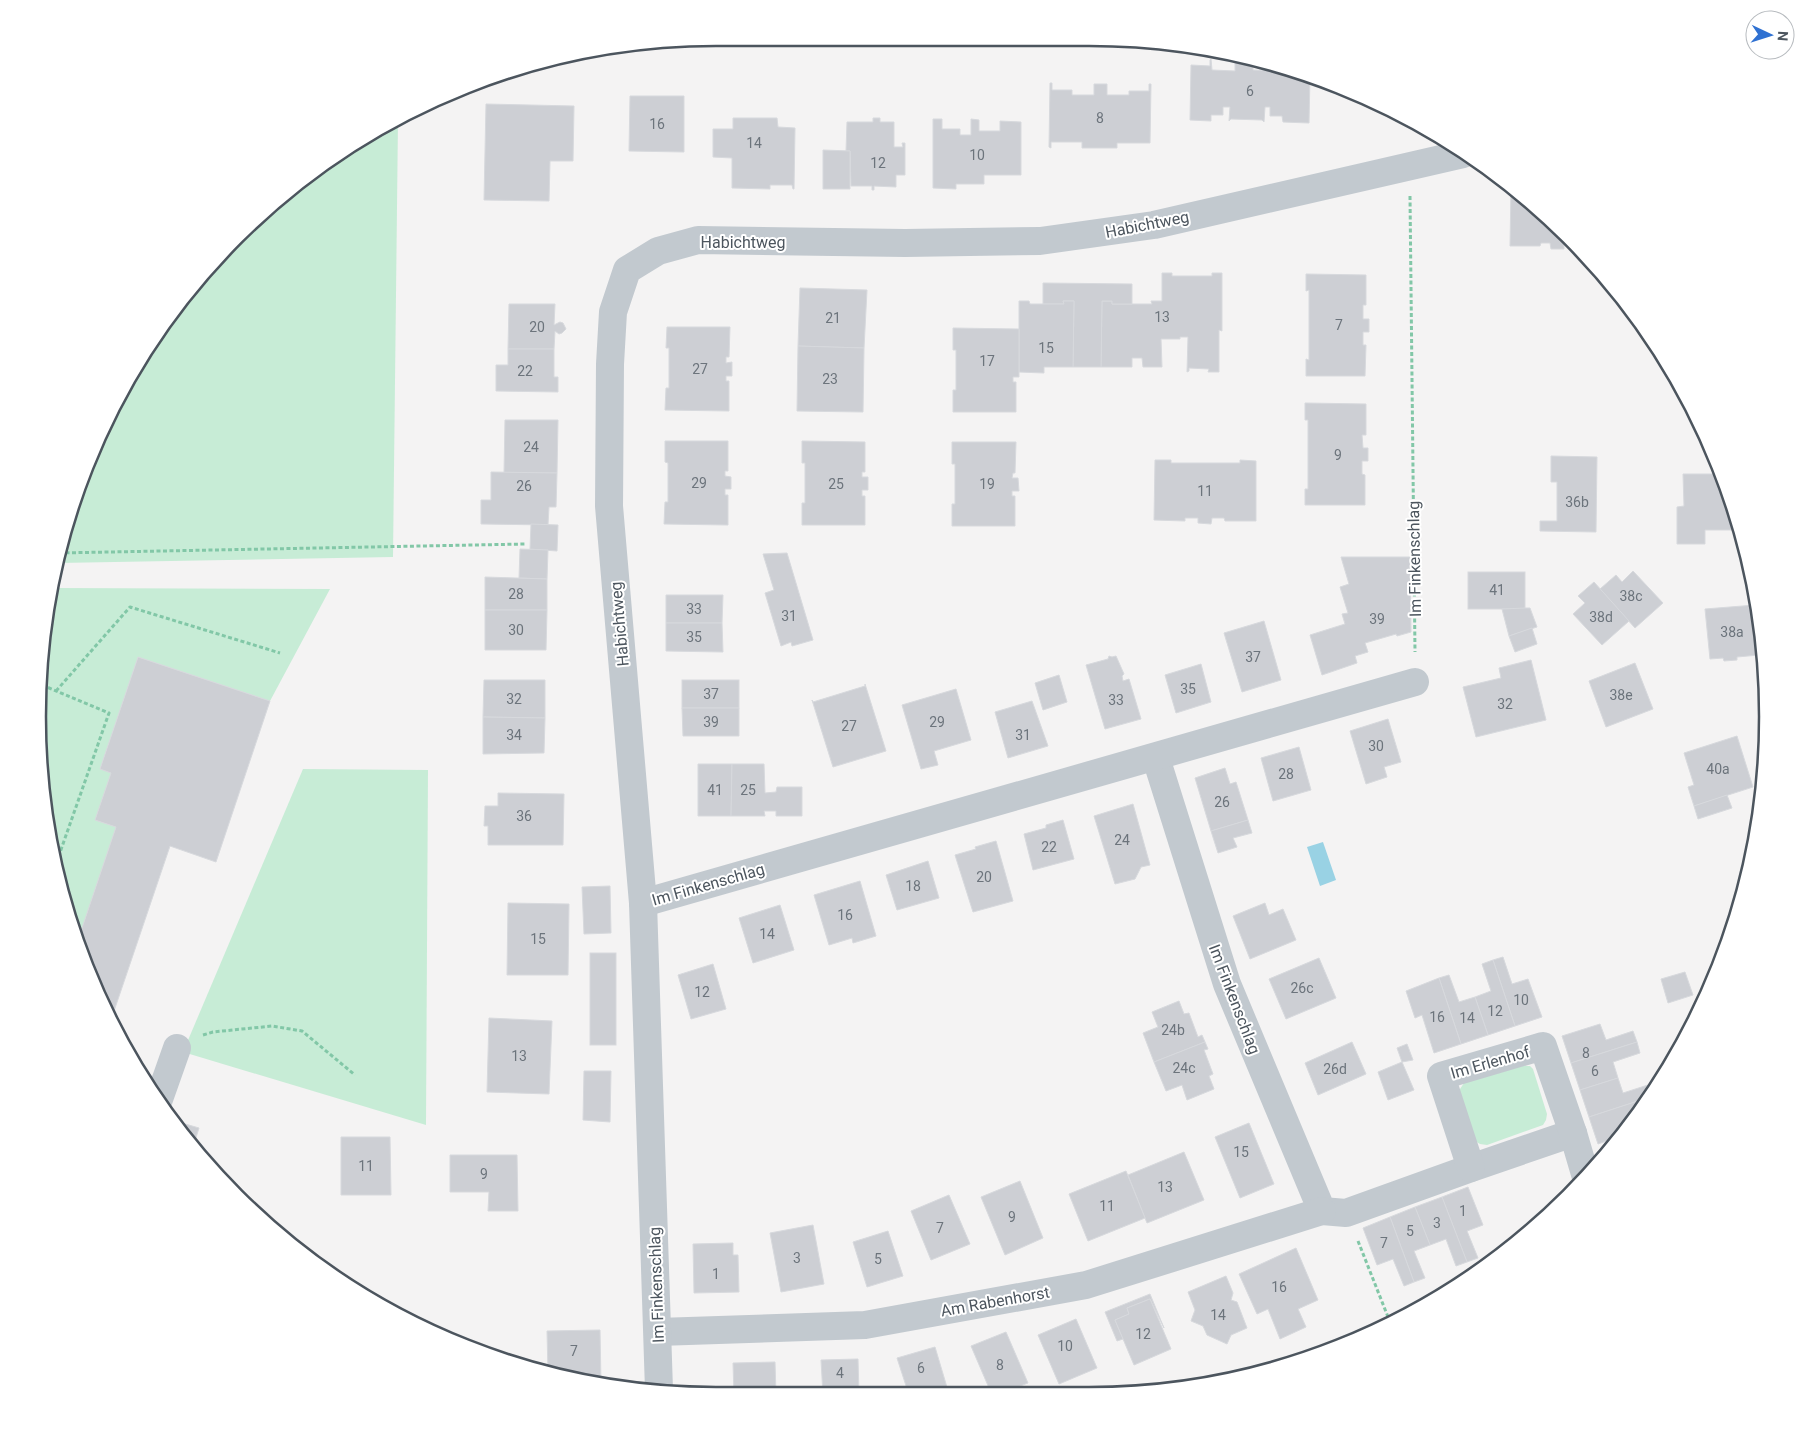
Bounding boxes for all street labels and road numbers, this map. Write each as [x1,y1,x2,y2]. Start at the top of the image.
street label: Habichtweg [1104,207,1191,242]
street label: Habichtweg [701,233,785,252]
street label: Im Finkenschlag [1404,501,1425,617]
street label: Habichtweg [606,581,633,667]
street label: Im Finkenschlag [650,859,767,910]
street label: Im Finkenschlag [1205,942,1264,1057]
street label: Im Erlenhof [1448,1042,1532,1083]
street label: Im Finkenschlag [645,1227,668,1343]
street label: Am Rabenhorst [939,1283,1051,1320]

